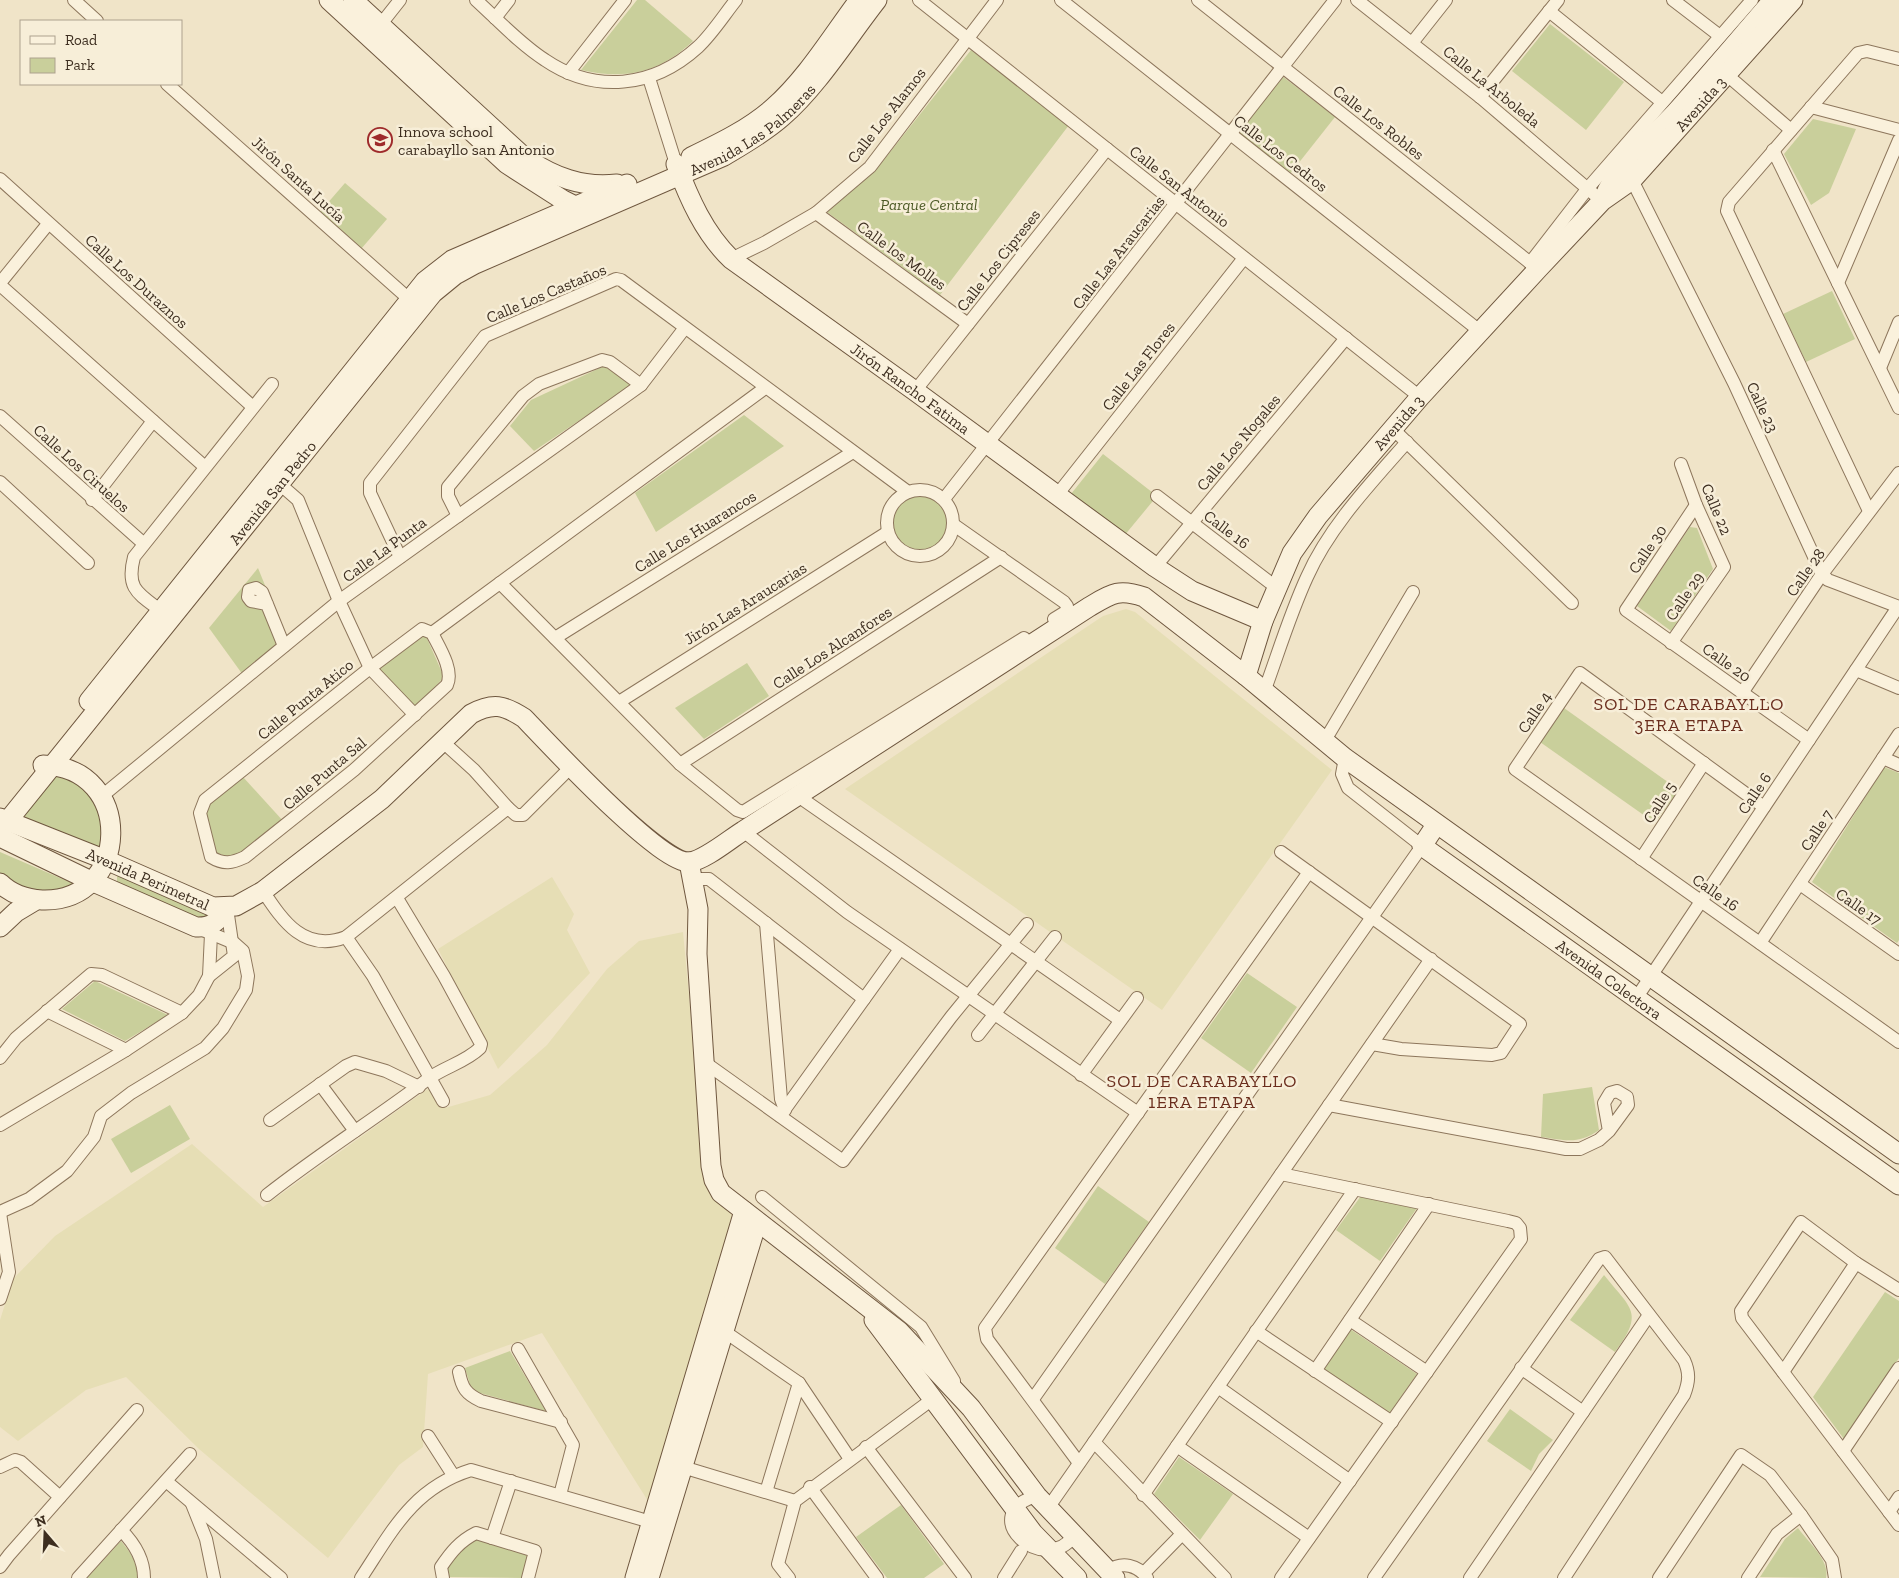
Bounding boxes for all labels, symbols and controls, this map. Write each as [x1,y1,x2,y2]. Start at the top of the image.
legend [20,20,182,85]
text: Road [65,31,98,49]
street label: Calle La Arboleda [1439,41,1544,132]
text: Park [65,56,95,74]
street label: Calle Los Alamos [843,64,930,167]
street label: Avenida 3 [1671,73,1730,135]
street label: Avenida Las Palmeras [687,80,820,180]
street label: Calle Los Robles [1329,81,1428,164]
street label: Calle Los Cedros [1230,111,1331,196]
place label: Innova school carabayllo san Antonio [398,122,554,159]
school or university icon: Innova school carabayllo san Antonio [367,127,393,153]
street label: Jirón Santa Lucía [248,132,349,226]
street label: Calle San Antonio [1126,141,1234,231]
street label: Calle Las Araucarias [1068,192,1169,313]
park label: Parque Central [880,195,978,214]
street label: Calle Los Cipreses [953,205,1044,315]
street label: Calle los Molles [853,217,950,294]
street label: Calle Los Duraznos [81,230,192,333]
street label: Calle Los Castaños [483,260,609,327]
street label: Calle Las Flores [1098,318,1179,414]
street label: Jirón Rancho Fatima [847,339,974,438]
street label: Calle 23 [1743,379,1783,436]
street label: Calle Los Nogales [1192,390,1284,494]
street label: Avenida 3 [1370,391,1428,454]
street label: Calle Los Ciruelos [30,420,134,517]
street label: Avenida San Pedro [225,437,320,549]
street label: Calle 22 [1697,481,1736,538]
street label: Calle Los Huarancos [631,486,760,577]
street label: Calle 16 [1200,506,1253,553]
street label: Calle La Punta [339,513,430,586]
street label: Calle 30 [1624,521,1671,577]
street label: Calle 28 [1782,544,1829,600]
street label: Jirón Las Araucarias [681,558,810,649]
street label: Calle 29 [1661,568,1708,624]
street label: Calle Los Alcanfores [769,602,895,693]
street label: Calle 20 [1699,639,1755,686]
street label: Calle Punta Atico [253,655,357,744]
street label: Calle 4 [1514,687,1555,737]
district label: SOL DE CARABAYLLO 3ERA ETAPA [1594,693,1784,736]
street label: Calle Punta Sal [279,733,370,814]
street label: Calle 6 [1734,769,1775,818]
street label: Calle 5 [1639,778,1680,827]
street label: Calle 7 [1796,806,1837,854]
street label: Avenida Perimetral [83,844,212,914]
street label: Calle 16 [1689,870,1743,915]
street label: Calle 17 [1832,884,1885,929]
street label: Avenida Colectora [1552,935,1666,1024]
district label: SOL DE CARABAYLLO 1ERA ETAPA [1107,1070,1297,1113]
north arrow [20,1508,70,1558]
text: N [33,1511,49,1531]

